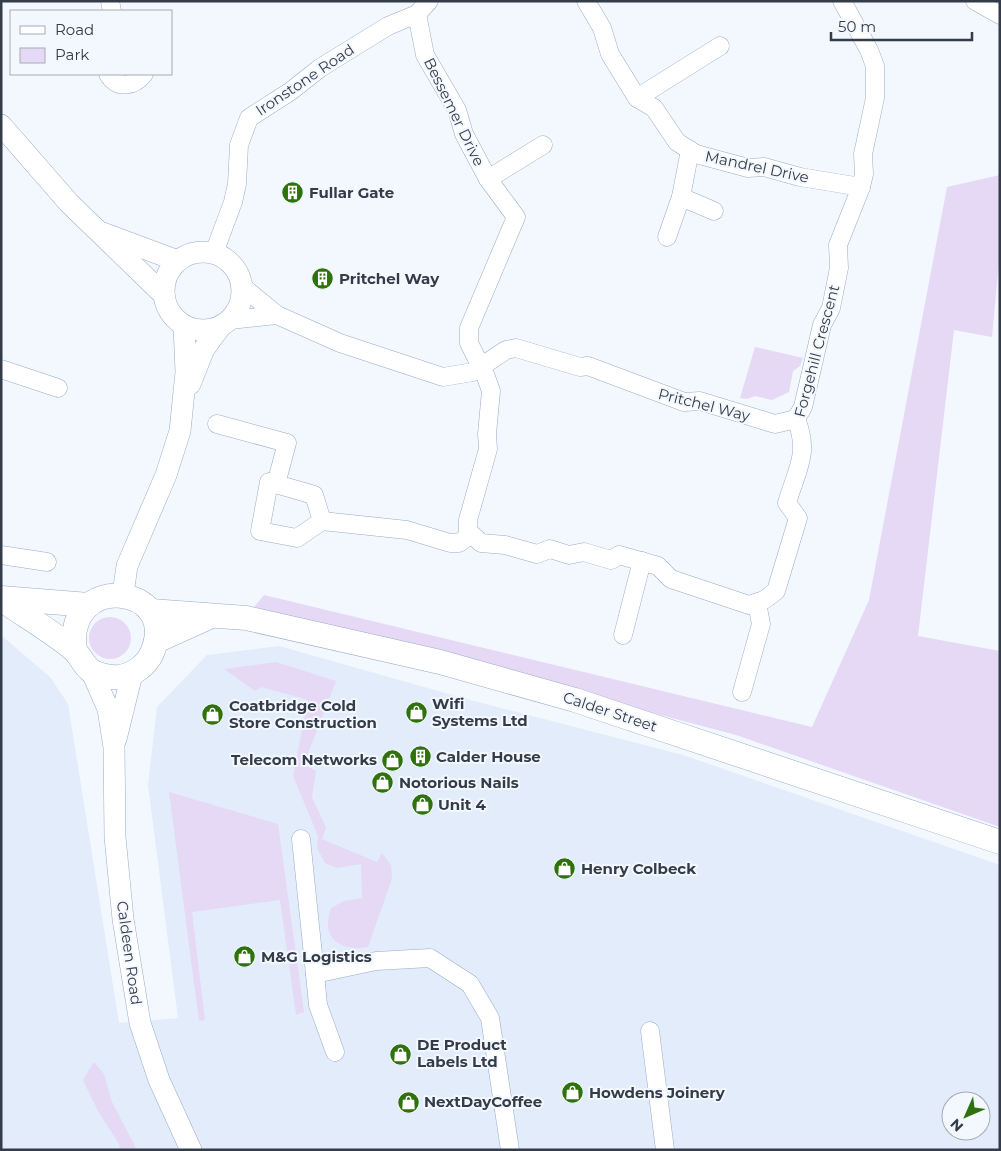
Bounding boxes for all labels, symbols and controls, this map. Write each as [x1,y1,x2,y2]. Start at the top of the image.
legend [10,10,172,75]
scale bar [831,10,972,42]
text: 50 m [838,17,876,36]
text: Road [55,20,94,39]
street label: Ironstone Road [252,40,358,120]
text: Park [55,45,89,64]
street label: Bessemer Drive [420,54,489,169]
street label: Mandrel Drive [703,146,811,187]
building icon: Fullar Gate [281,181,305,205]
place label: Fullar Gate [309,183,394,202]
building icon: Pritchel Way [311,267,335,291]
place label: Pritchel Way [339,269,440,288]
street label: Forgehill Crescent [790,283,843,419]
street label: Pritchel Way [656,384,753,425]
street label: Calder Street [561,687,660,736]
place label: Wifi Systems Ltd [432,694,528,730]
place label: Coatbridge Cold Store Construction [229,696,377,732]
shop icon: Wifi Systems Ltd [404,701,428,725]
shop icon: Coatbridge Cold Store Construction [201,703,225,727]
building icon: Calder House [408,745,432,769]
place label: Calder House [436,747,541,766]
shop icon: Telecom Networks [381,748,405,772]
place label: Telecom Networks [231,750,377,769]
shop icon: Notorious Nails [371,771,395,795]
place label: Notorious Nails [399,773,519,792]
shop icon: Unit 4 [410,793,434,817]
place label: Unit 4 [438,795,486,814]
shop icon: Henry Colbeck [553,857,577,881]
place label: Henry Colbeck [581,859,696,878]
street label: Caldeen Road [113,900,146,1006]
shop icon: M&G Logistics [233,945,257,969]
place label: M&G Logistics [261,947,372,966]
place label: DE Product Labels Ltd [417,1035,507,1071]
shop icon: DE Product Labels Ltd [389,1042,413,1066]
shop icon: Howdens Joinery [561,1081,585,1105]
place label: Howdens Joinery [589,1083,726,1102]
shop icon: NextDayCoffee [396,1090,420,1114]
north arrow [941,1091,991,1141]
place label: NextDayCoffee [424,1092,542,1111]
text: N [946,1115,967,1136]

